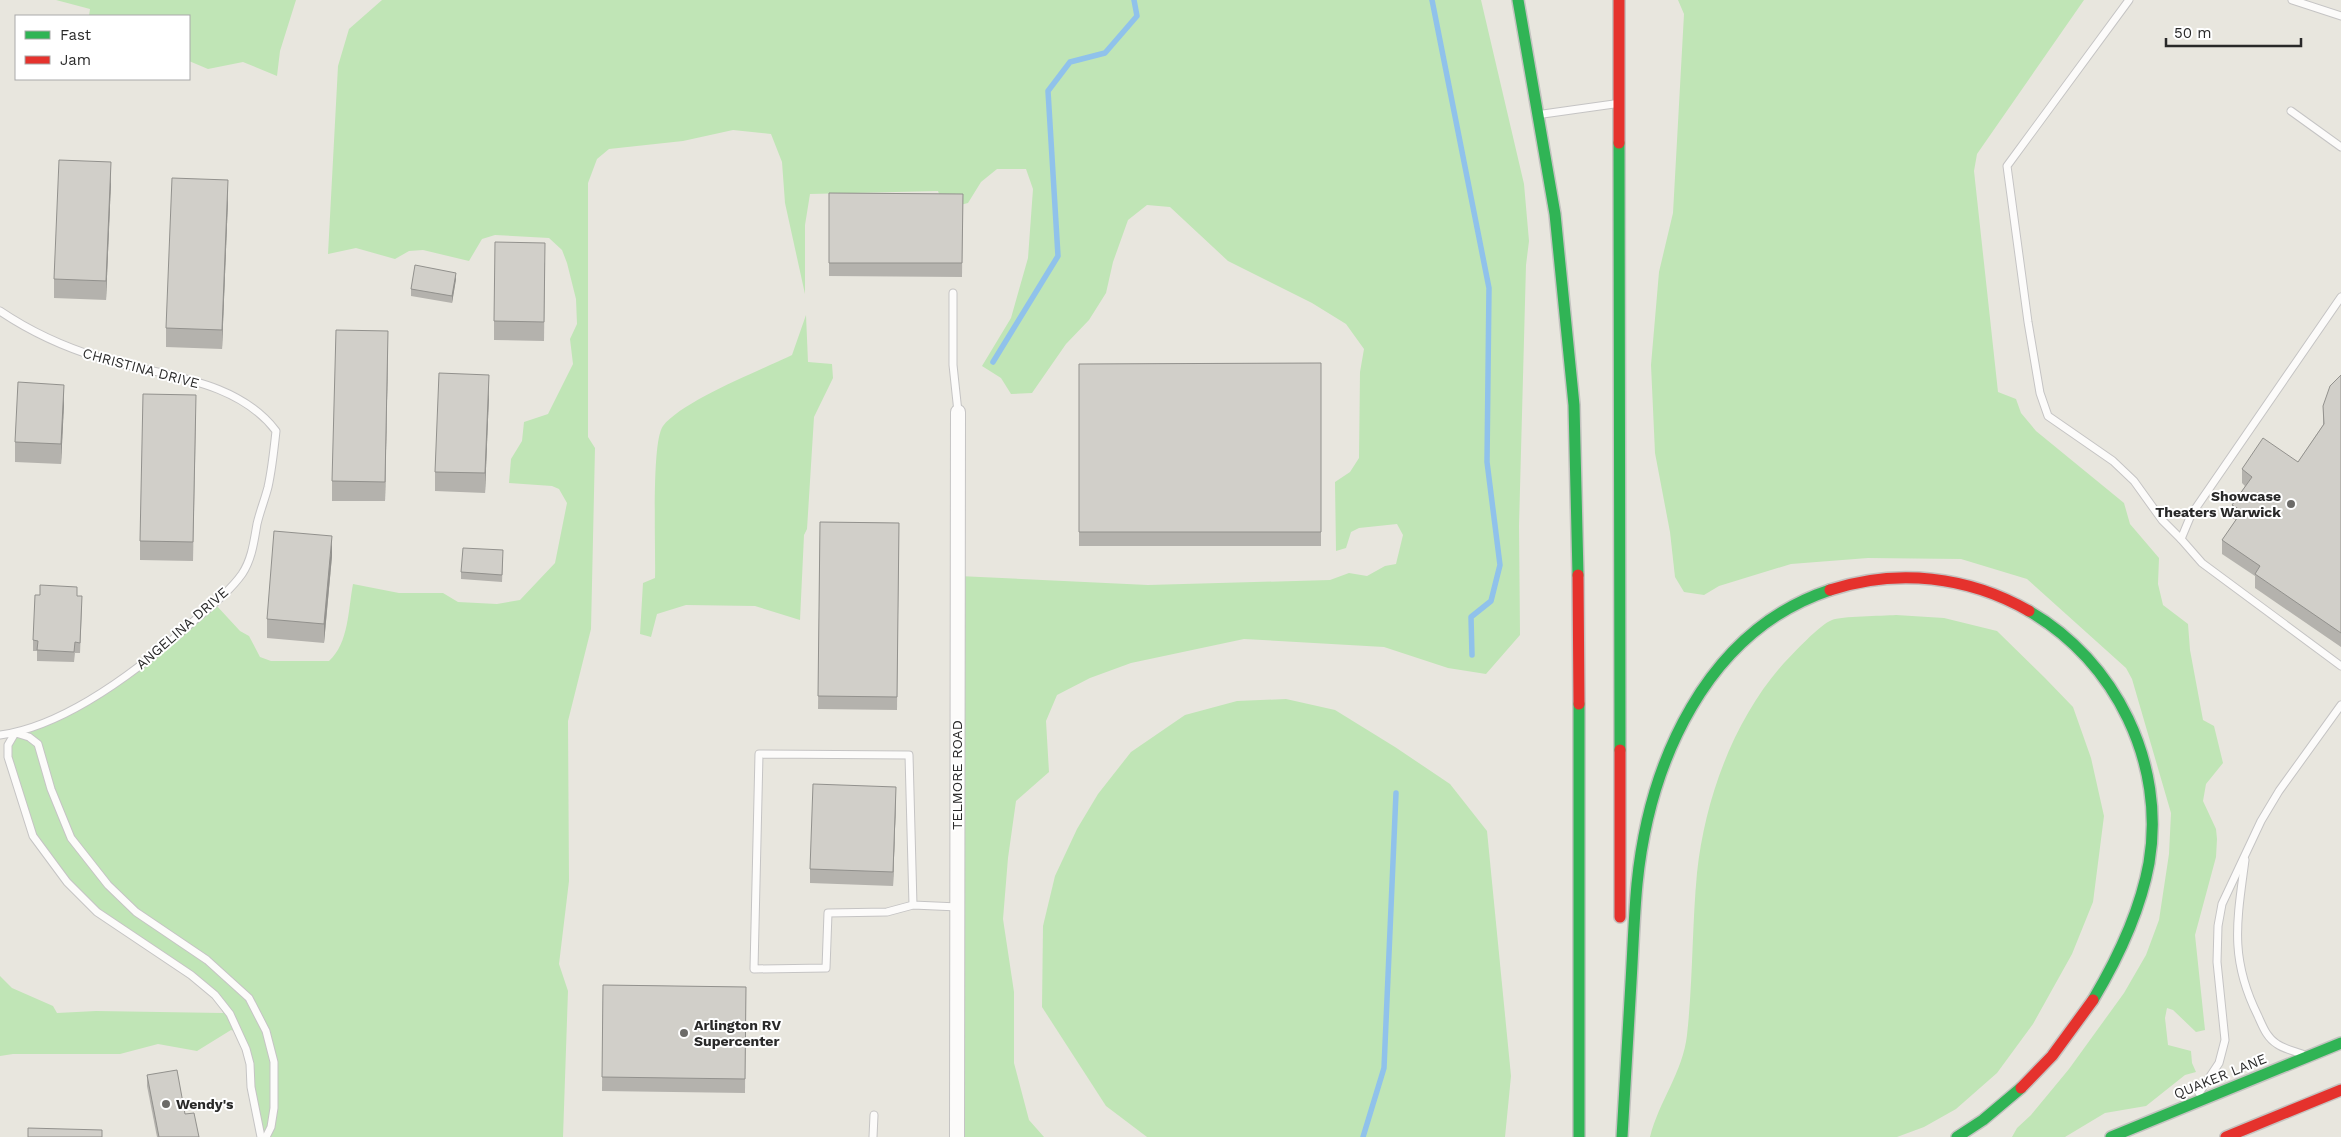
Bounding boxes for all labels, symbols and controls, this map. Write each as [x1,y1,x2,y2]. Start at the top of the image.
legend [15,15,190,80]
scale bar [2166,15,2301,47]
text: 50 m [2174,24,2211,42]
text: Fast [60,26,92,44]
text: Jam [60,51,91,69]
street label: CHRISTINA DRIVE [81,345,201,391]
place label: Showcase Theaters Warwick [2155,488,2281,520]
marker: Showcase Theaters Warwick [2285,498,2297,510]
street label: ANGELINA DRIVE [133,584,231,672]
street label: TELMORE ROAD [949,720,965,830]
place label: Arlington RV Supercenter [694,1017,781,1049]
marker: Arlington RV Supercenter [678,1027,690,1039]
street label: QUAKER LANE [2171,1050,2269,1102]
place label: Wendy's [176,1096,234,1112]
marker: Wendy's [160,1098,172,1110]

